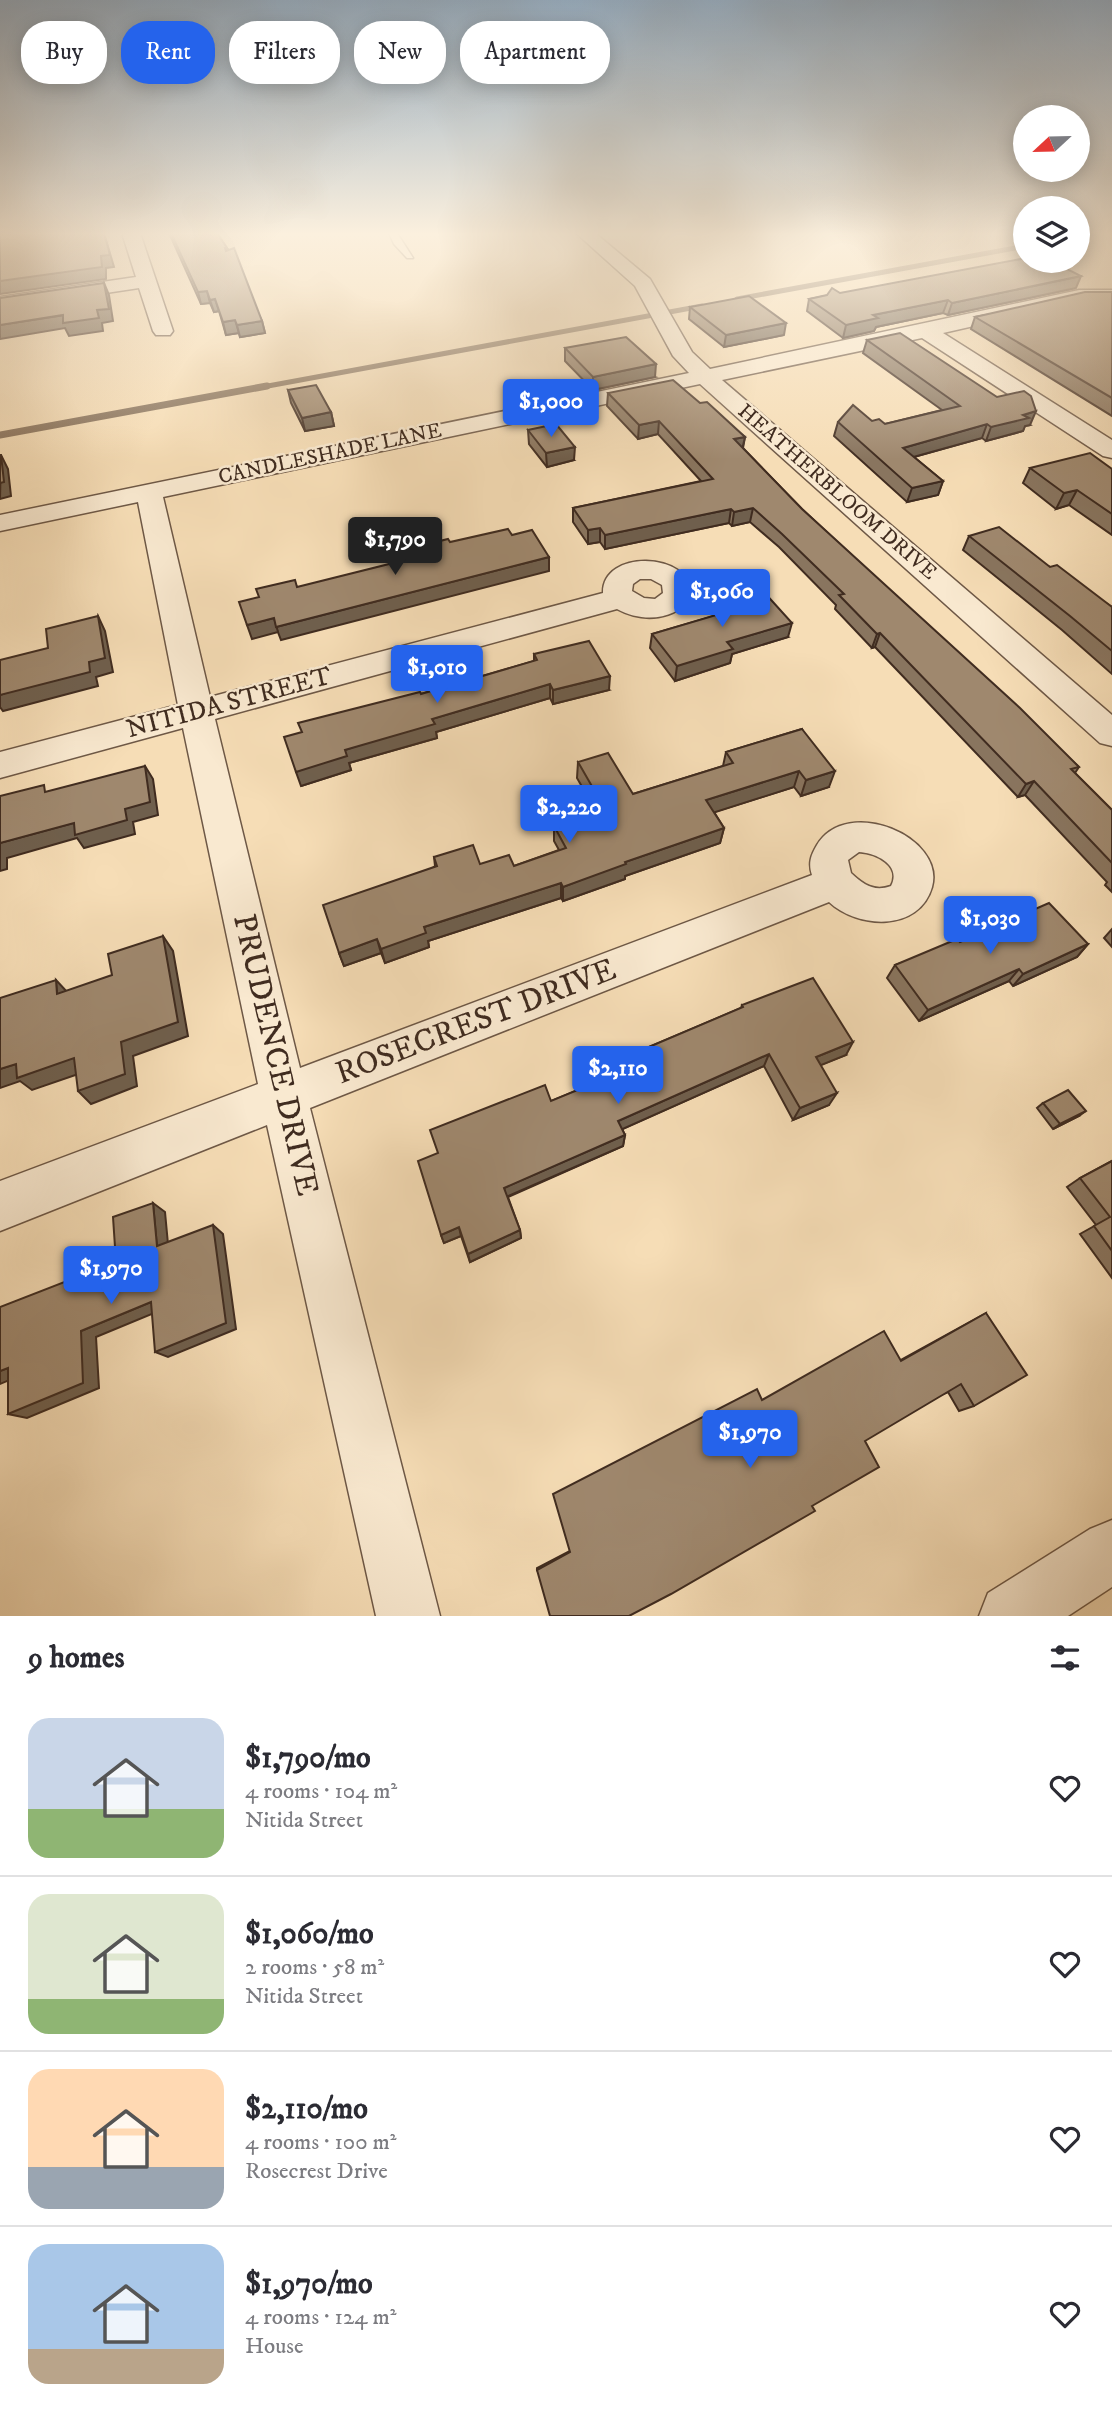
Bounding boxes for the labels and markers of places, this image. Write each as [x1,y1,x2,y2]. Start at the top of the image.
pin: $1,000 [494,380,608,439]
pin: $1,790 [338,518,452,577]
pin: $1,060 [665,570,779,629]
pin: $1,010 [380,646,494,705]
pin: $2,220 [512,786,626,845]
pin: $1,030 [933,897,1047,956]
pin: $2,110 [561,1046,675,1106]
pin: $1,970 [54,1246,168,1306]
pin: $1,970 [693,1410,807,1470]

